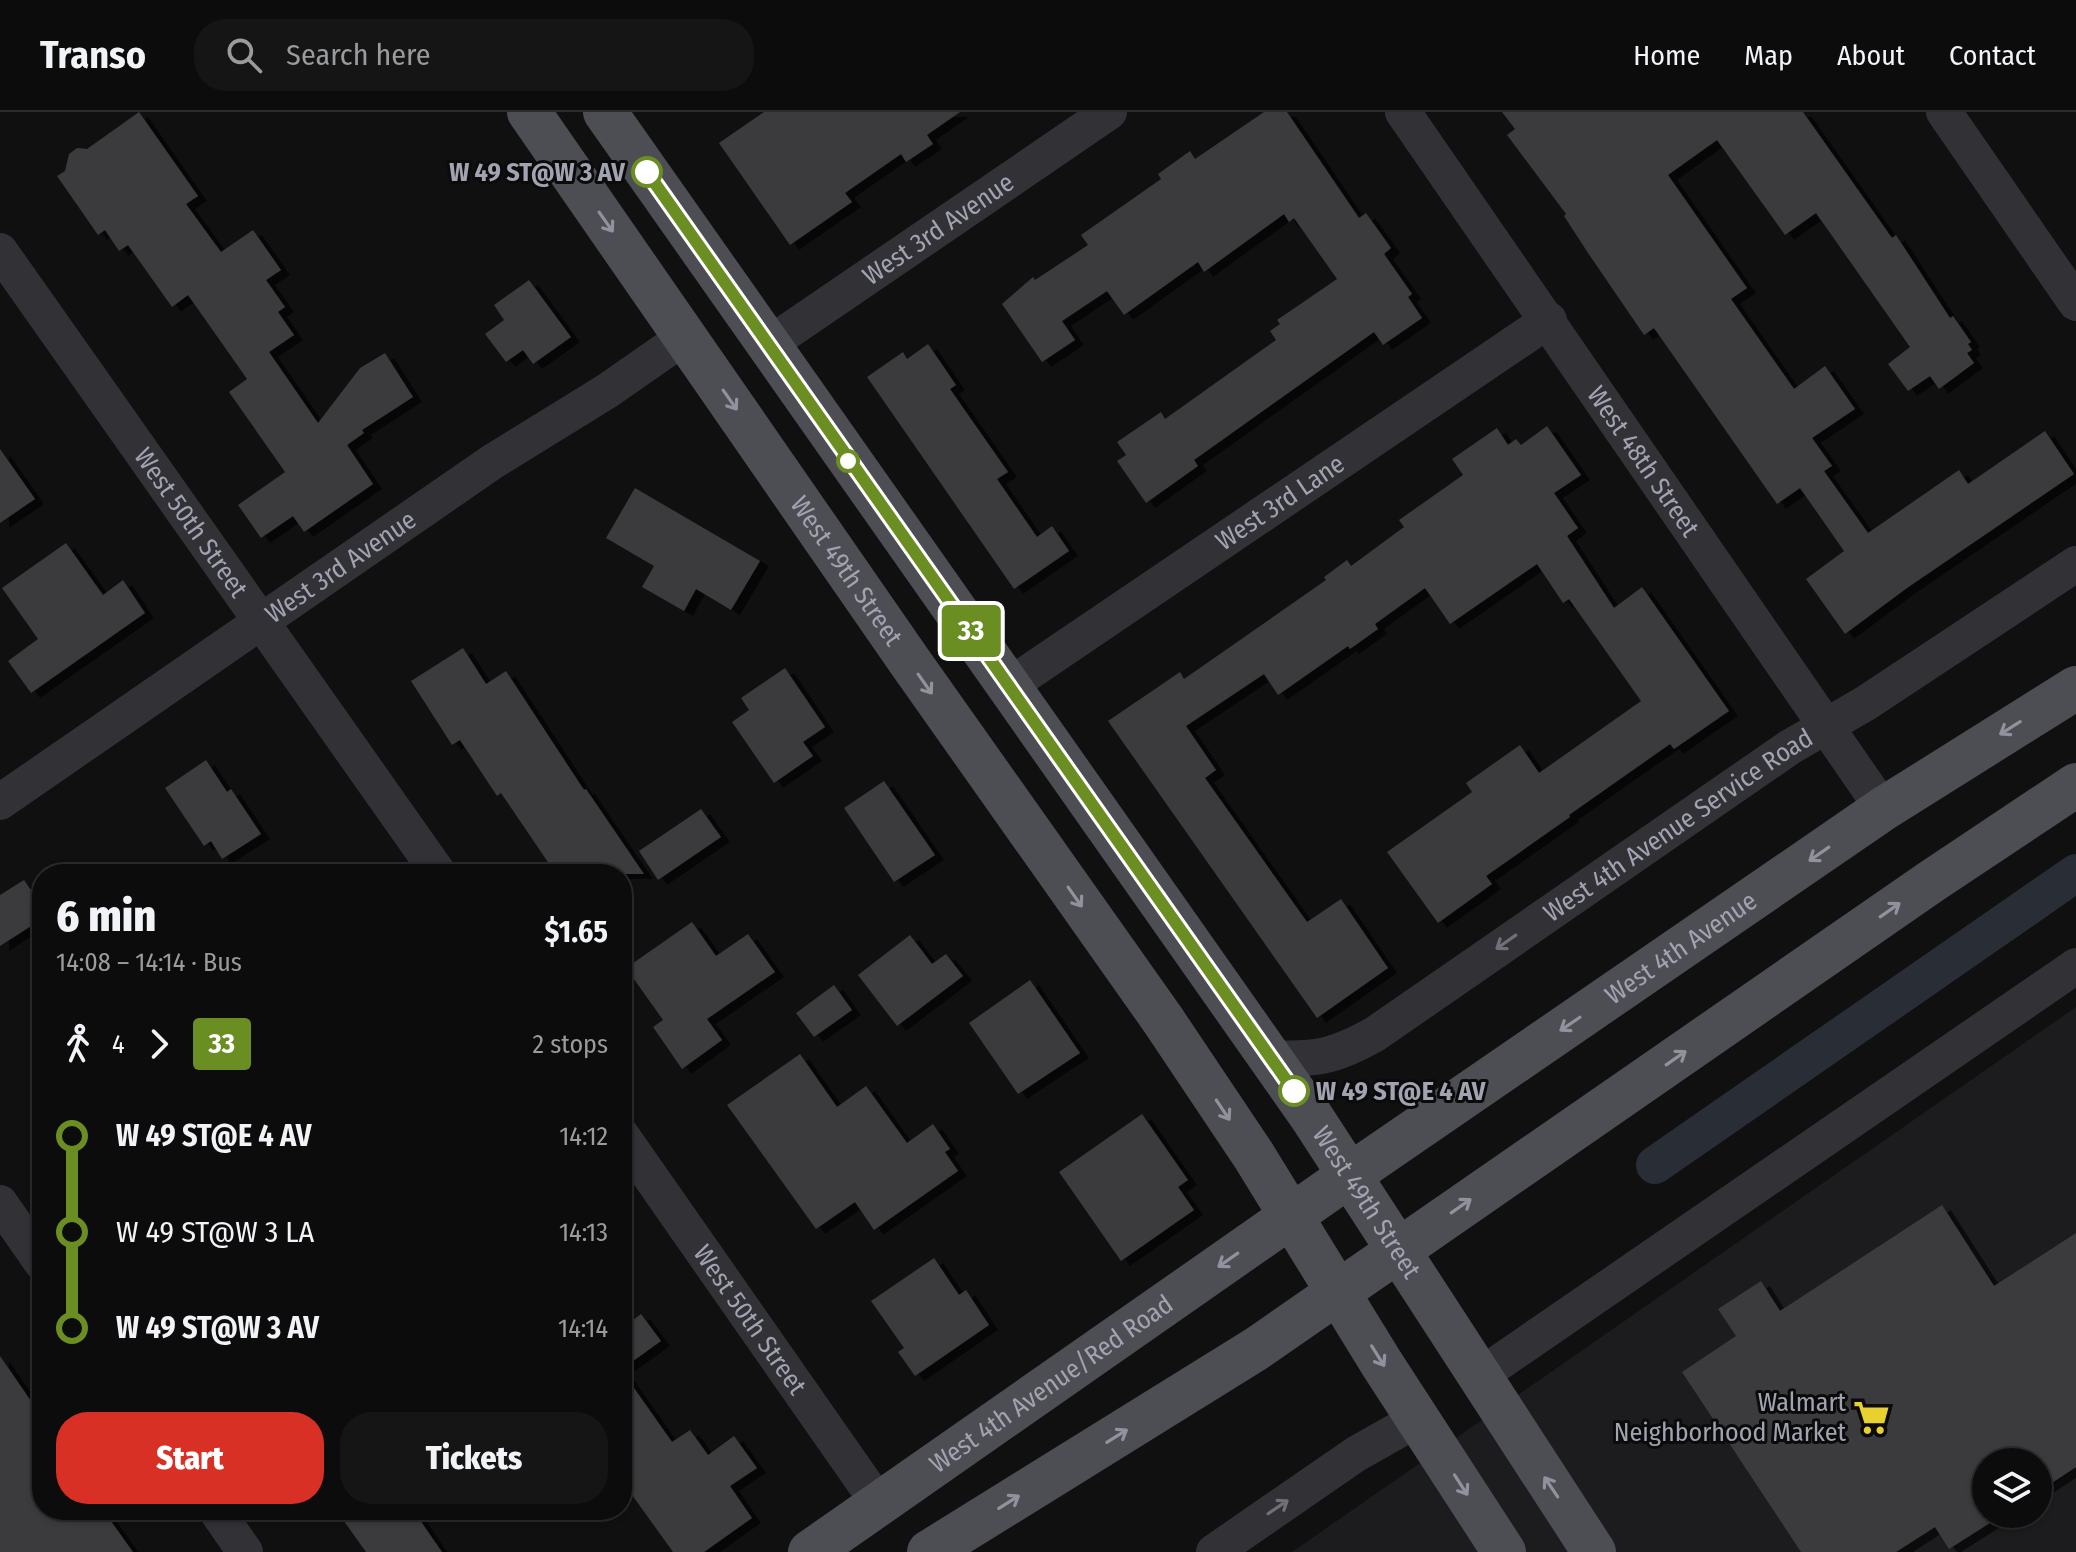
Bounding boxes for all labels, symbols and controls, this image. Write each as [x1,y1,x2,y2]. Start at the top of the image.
search box [194,19,754,91]
text: Transo [40,32,146,78]
icon: search [222,33,266,77]
text: Search here [286,37,431,73]
text: Home [1633,39,1700,72]
text: Map [1744,39,1793,72]
text: About [1837,39,1905,72]
text: Contact [1949,39,2036,72]
place label: W 49 ST@W 3 AV [449,157,625,188]
marker: W 49 ST@W 3 AV [632,157,662,187]
street label: West 3rd Avenue [857,167,1020,292]
one-way arrow [598,210,614,232]
street label: West 48th Street [1580,380,1706,543]
one-way arrow [722,389,738,411]
street label: West 50th Street [128,442,254,604]
street label: West 3rd Lane [1210,448,1350,557]
unlabelled marker [837,450,859,472]
street label: West 49th Street [784,490,909,652]
street label: West 3rd Avenue [260,504,422,630]
line badge: 33 [935,605,1007,657]
text: 33 [958,614,984,647]
one-way arrow [917,672,933,694]
one-way arrow [1999,721,2022,737]
street label: West 4th Avenue Service Road [1538,722,1818,929]
one-way arrow [1808,846,1830,862]
one-way arrow [1067,885,1083,907]
street label: West 4th Avenue [1599,885,1763,1011]
text: 6 min [56,890,156,943]
one-way arrow [1878,902,1900,919]
text: $1.65 [545,914,608,950]
one-way arrow [1495,934,1517,950]
text: 14:08 – 14:14 · Bus [56,947,242,978]
one-way arrow [1559,1016,1581,1032]
icon: walk [56,1022,100,1066]
icon: forward [137,1022,181,1066]
text: 33 [209,1027,235,1060]
text: 4 [112,1029,125,1060]
text: 2 stops [533,1029,608,1060]
one-way arrow [1664,1050,1686,1066]
marker: W 49 ST@E 4 AV [1279,1076,1309,1106]
place label: W 49 ST@E 4 AV [1316,1076,1486,1107]
one-way arrow [1215,1098,1231,1121]
text: W 49 ST@E 4 AV [116,1118,312,1154]
text: 14:12 [559,1121,608,1152]
street label: West 49th Street [1306,1121,1427,1285]
one-way arrow [1450,1198,1472,1214]
text: W 49 ST@W 3 LA [116,1214,314,1250]
text: 14:13 [559,1217,608,1248]
street label: West 50th Street [687,1239,813,1401]
one-way arrow [1217,1252,1239,1268]
street label: West 4th Avenue/Red Road [924,1288,1179,1480]
text: W 49 ST@W 3 AV [116,1310,319,1346]
text: 14:14 [558,1313,608,1344]
one-way arrow [1370,1344,1386,1367]
place label: Walmart Neighborhood Market [1614,1387,1846,1448]
supermarket icon: Walmart Neighborhood Market [1853,1398,1891,1436]
button: Start [56,1412,324,1504]
button: Tickets [340,1412,608,1504]
one-way arrow [1105,1427,1128,1443]
map controls [1972,1448,2052,1528]
button: layers [1972,1448,2052,1528]
one-way arrow [1452,1473,1469,1495]
one-way arrow [1543,1476,1559,1499]
one-way arrow [997,1494,1020,1510]
one-way arrow [1266,1499,1289,1515]

